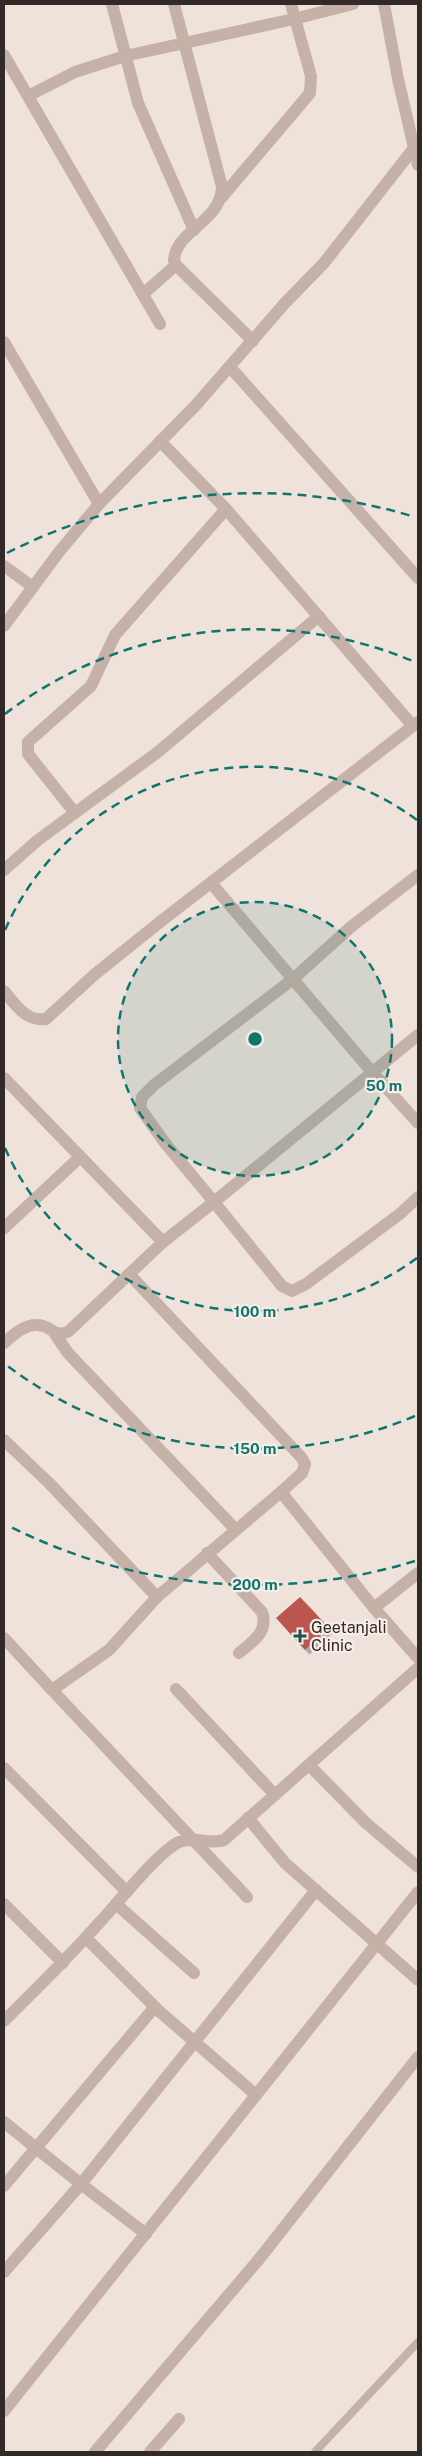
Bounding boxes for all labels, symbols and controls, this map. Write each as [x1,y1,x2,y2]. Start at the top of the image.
centre of rings [246,1030,264,1048]
text: 50 m [366,1077,402,1094]
text: 100 m [234,1303,276,1320]
text: 150 m [233,1440,277,1457]
text: 200 m [232,1576,278,1593]
place label: Geetanjali Clinic [311,1618,387,1655]
marker: Geetanjali Clinic [293,1629,307,1643]

